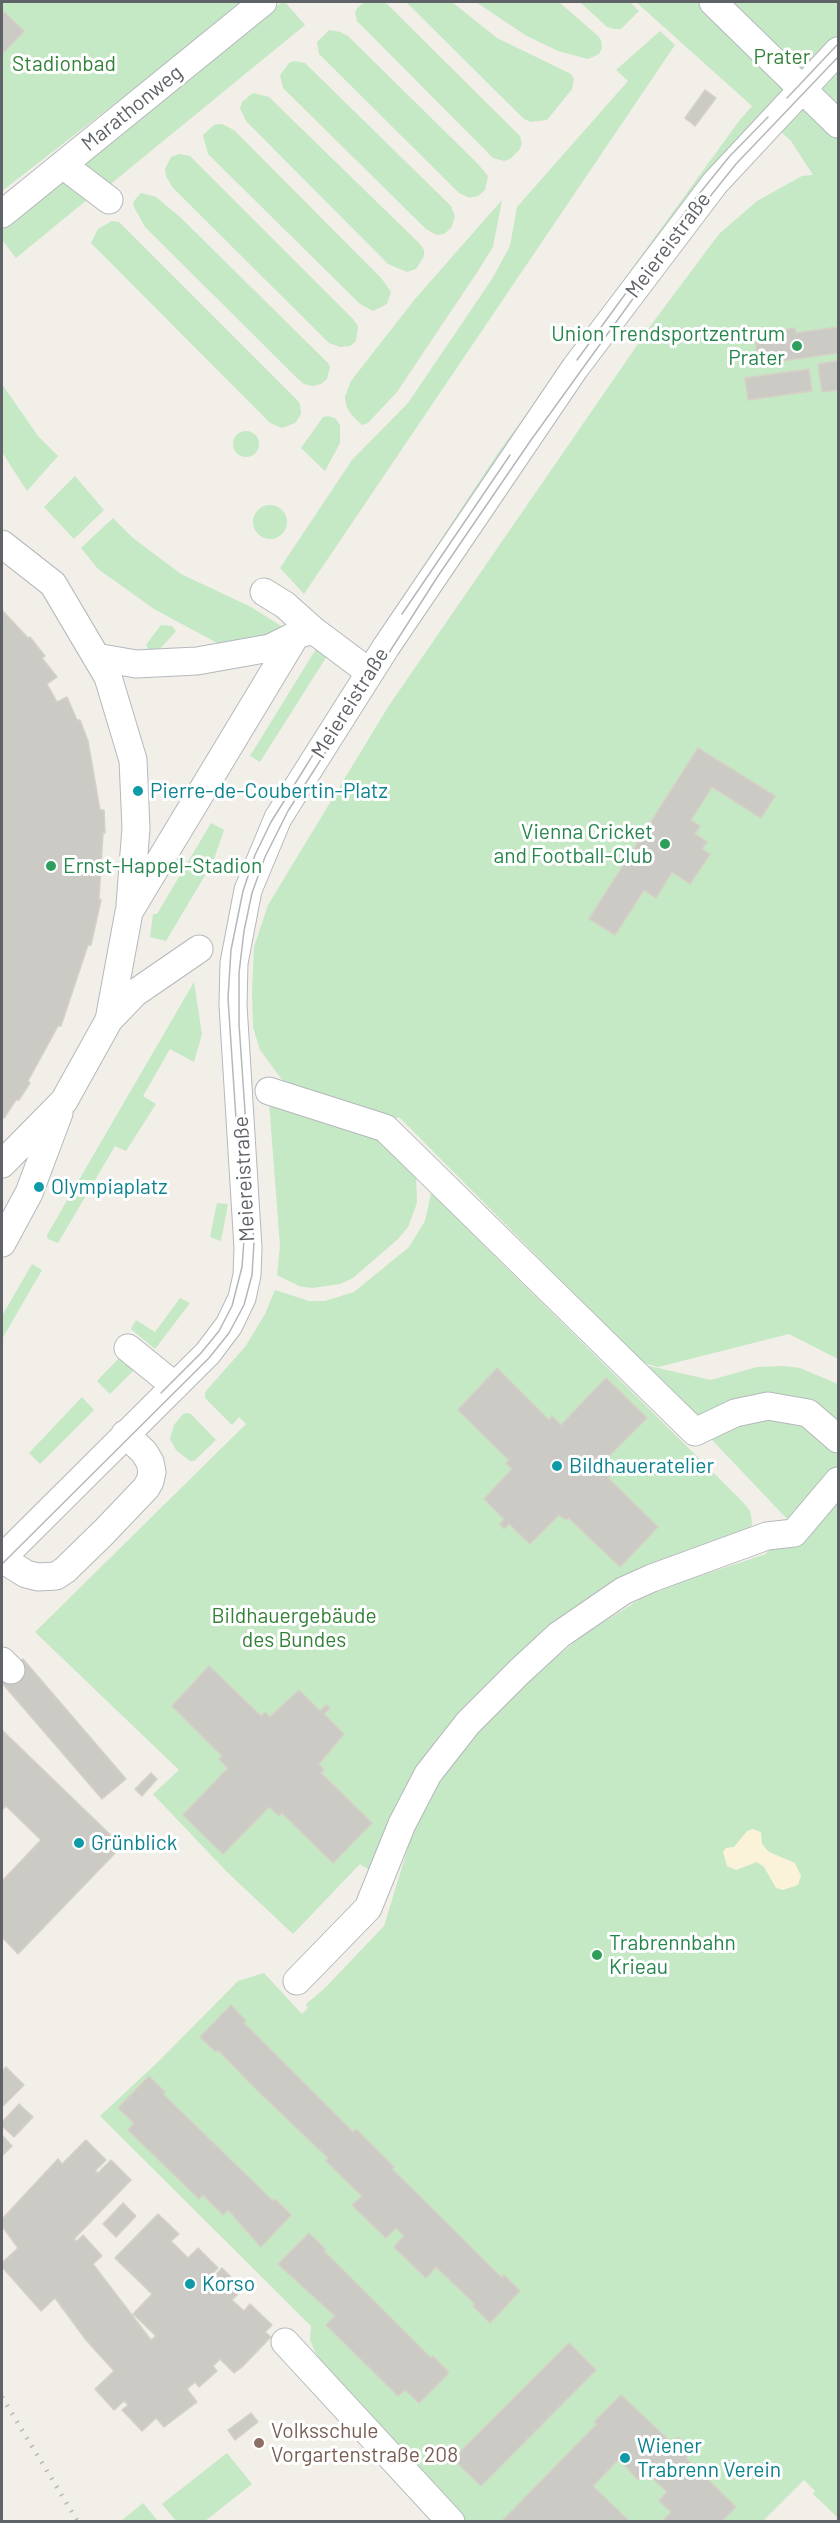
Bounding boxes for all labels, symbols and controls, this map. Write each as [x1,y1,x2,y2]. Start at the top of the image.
park label: Prater [754,44,810,70]
park label: Stadionbad [12,51,116,77]
street label: Marathonweg [76,60,188,156]
street label: Meiereistraße [620,187,716,303]
place label: Union Trendsportzentrum Prater [551,321,785,371]
marker: Union Trendsportzentrum Prater [790,339,804,353]
street label: Meiereistraße [306,643,394,763]
place label: Pierre-de-Coubertin-Platz [150,778,388,804]
marker: Pierre-de-Coubertin-Platz [131,784,145,798]
place label: Vienna Cricket and Football-Club [494,819,653,869]
marker: Vienna Cricket and Football-Club [658,837,672,851]
place label: Ernst-Happel-Stadion [63,853,262,879]
marker: Ernst-Happel-Stadion [44,859,58,873]
street label: Meiereistraße [228,1116,260,1242]
place label: Olympiaplatz [51,1174,168,1200]
marker: Olympiaplatz [32,1180,46,1194]
place label: Bildhaueratelier [569,1453,714,1479]
marker: Bildhaueratelier [550,1459,564,1473]
park label: Bildhauergebäude des Bundes [211,1603,377,1653]
place label: Grünblick [91,1830,177,1856]
marker: Grünblick [72,1836,86,1850]
place label: Trabrennbahn Krieau [609,1930,736,1980]
marker: Trabrennbahn Krieau [590,1948,604,1962]
place label: Korso [202,2271,255,2297]
marker: Korso [183,2277,197,2291]
place label: Volksschule Vorgartenstraße 208 [271,2418,458,2468]
place label: Wiener Trabrenn Verein [637,2433,781,2483]
marker: Volksschule Vorgartenstraße 208 [252,2436,266,2450]
marker: Wiener Trabrenn Verein [618,2451,632,2465]

